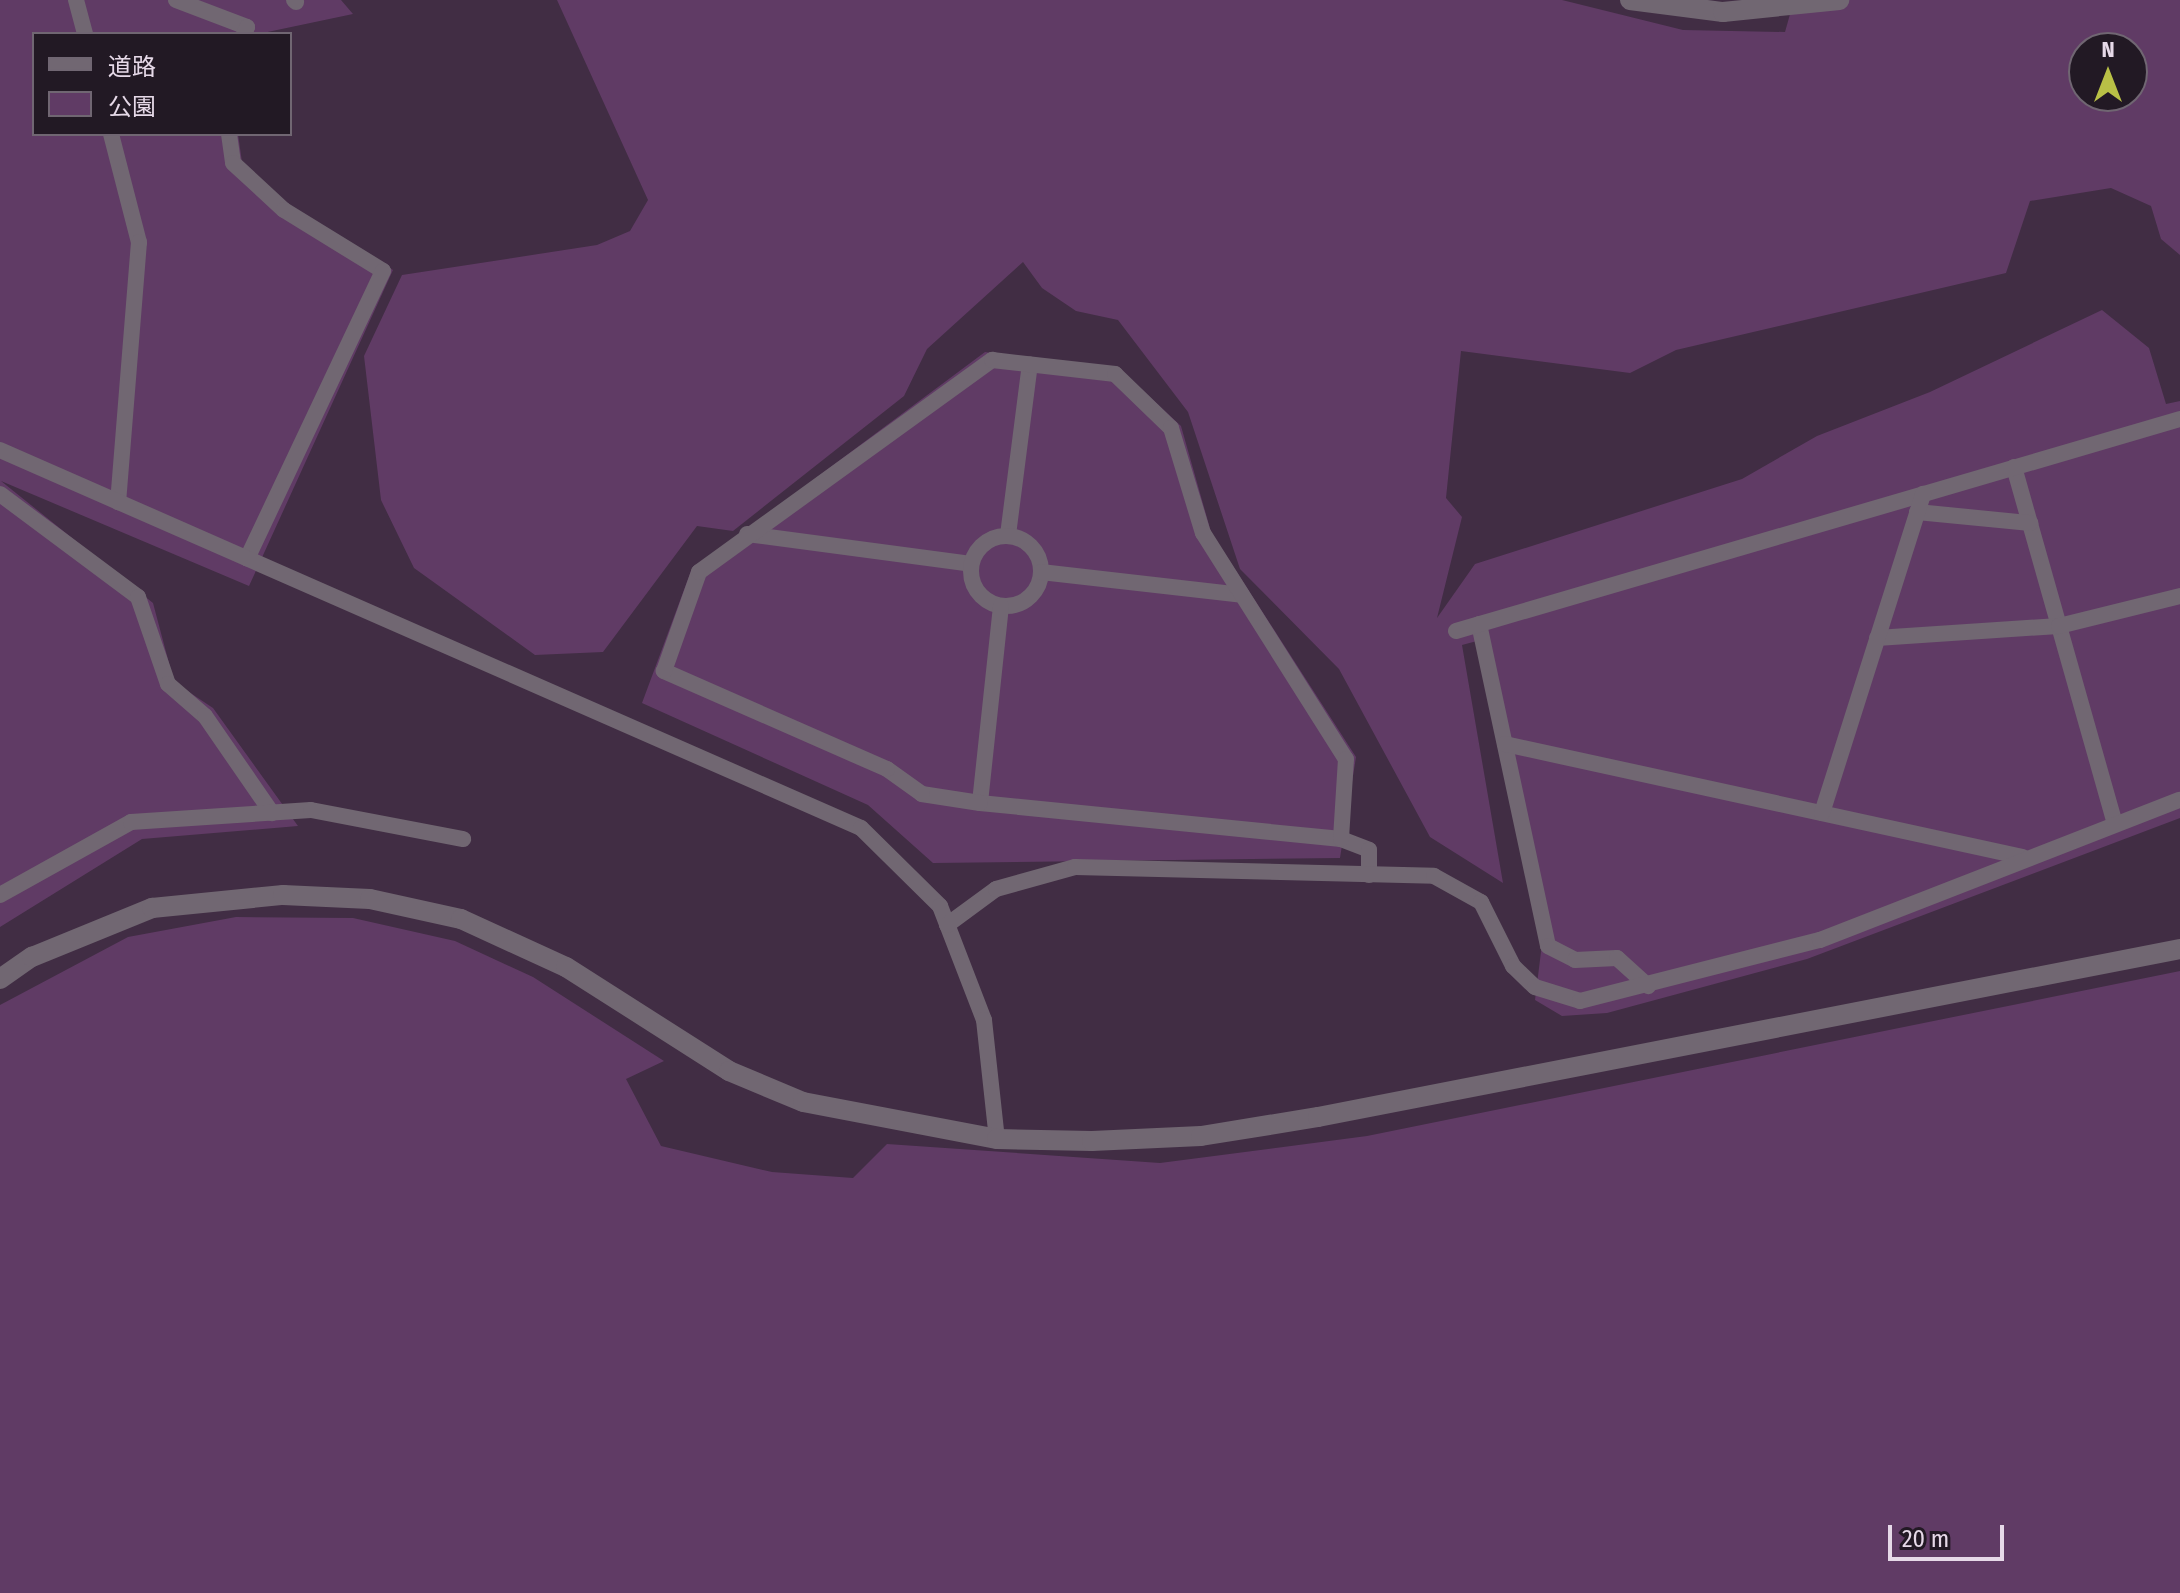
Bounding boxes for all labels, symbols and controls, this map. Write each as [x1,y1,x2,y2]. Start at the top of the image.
legend [32,32,292,136]
north arrow [2068,32,2148,112]
text: N [2101,36,2115,63]
text: 道路 [108,53,156,81]
text: 公園 [108,93,156,121]
scale bar [1892,1509,2008,1559]
text: 20 m [1902,1525,1949,1553]

